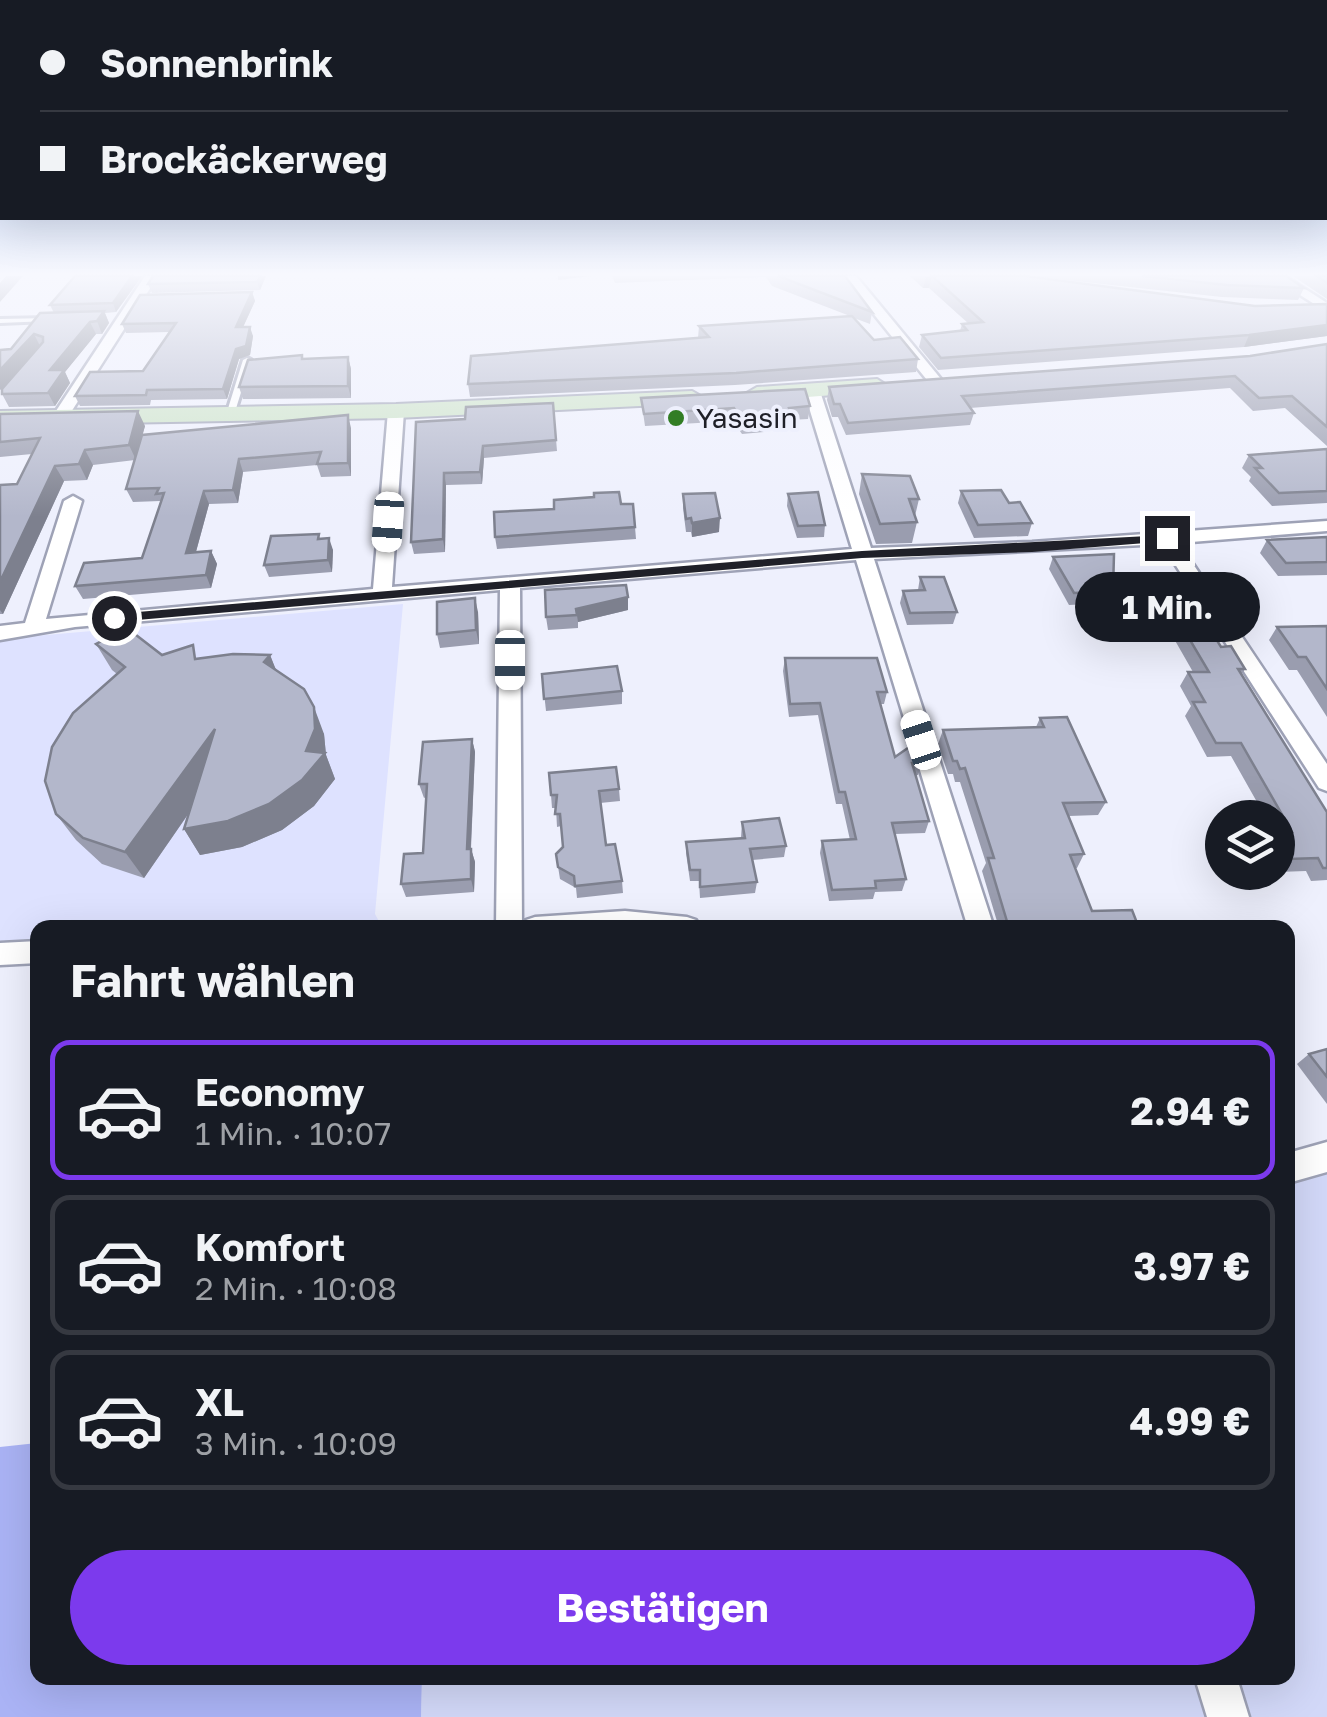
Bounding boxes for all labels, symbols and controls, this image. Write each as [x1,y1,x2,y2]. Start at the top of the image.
text: Sonnenbrink [100,40,333,85]
text: Brockäckerweg [100,136,388,181]
place label: Yasasin [696,401,798,434]
marker: Yasasin [665,407,687,429]
car [371,491,405,553]
route end [1145,516,1190,561]
callout: 1 Min. [1074,573,1260,643]
text: 1 Min. [1122,588,1213,626]
route start [92,596,137,641]
car [495,630,525,690]
car [897,707,945,773]
map controls [1205,800,1295,890]
button: layers [1205,800,1295,890]
text: Fahrt wählen [70,953,355,1007]
icon: car [75,1065,165,1155]
text: Economy [195,1069,364,1114]
text: 2.94 € [1130,1088,1250,1133]
text: 1 Min. · 10:07 [195,1114,391,1152]
icon: car [75,1220,165,1310]
text: Komfort [195,1224,345,1269]
text: 3.97 € [1134,1243,1250,1288]
text: 2 Min. · 10:08 [195,1269,397,1307]
icon: car [75,1375,165,1465]
text: XL [195,1379,244,1424]
text: 4.99 € [1130,1398,1250,1443]
text: 3 Min. · 10:09 [195,1424,397,1462]
button: Bestätigen [70,1550,1255,1665]

